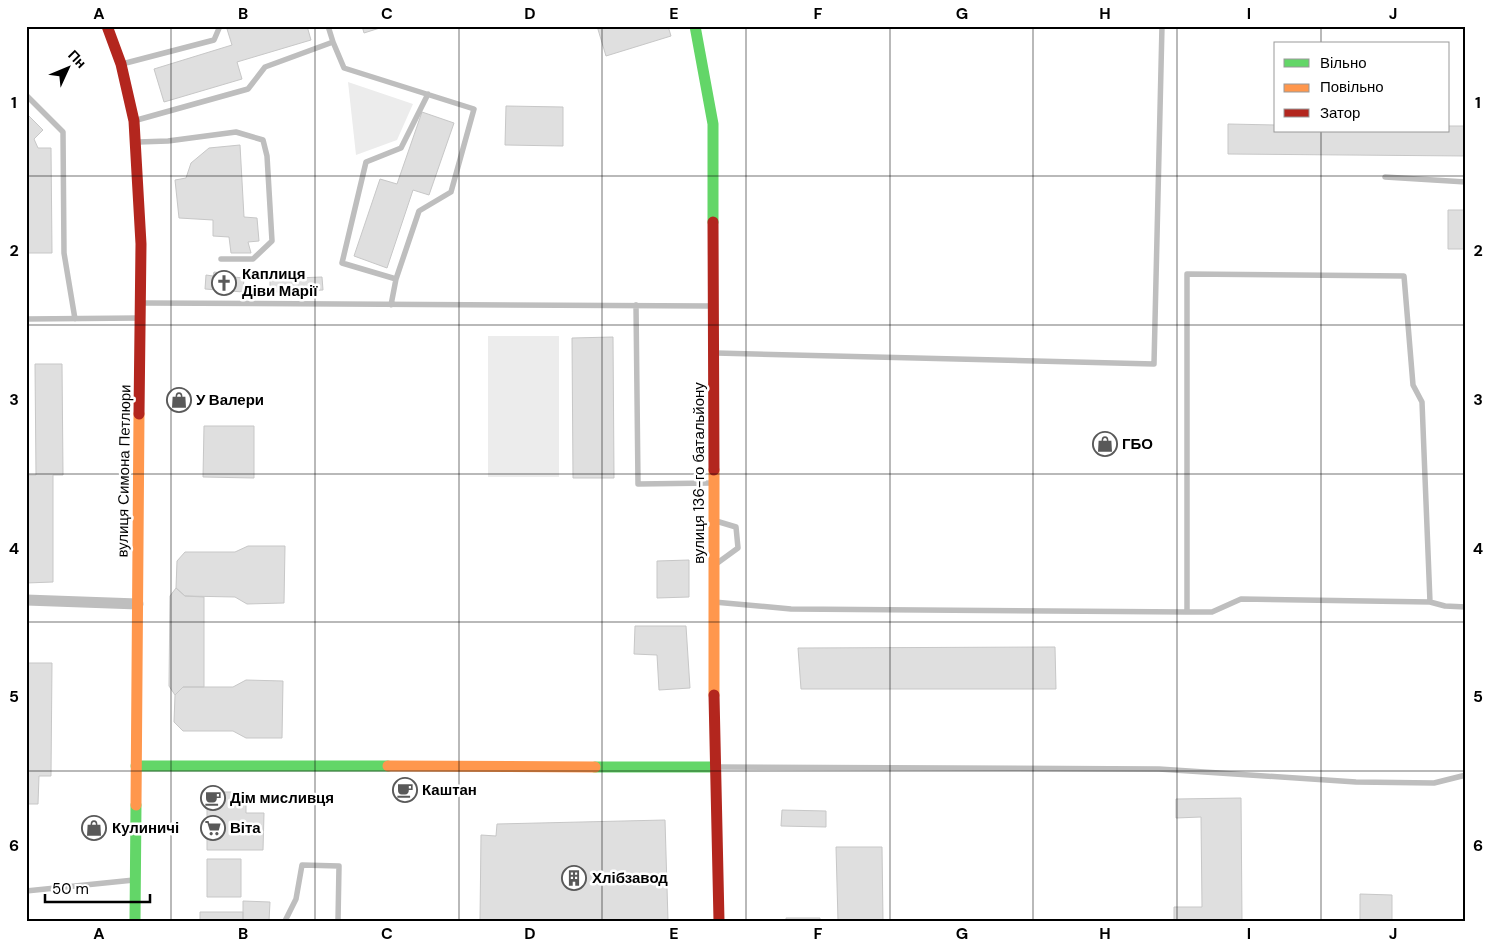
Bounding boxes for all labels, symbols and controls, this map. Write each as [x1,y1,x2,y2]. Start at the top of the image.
text: A [93,3,105,24]
text: B [238,3,248,24]
text: C [381,3,393,24]
text: D [524,3,536,24]
text: E [669,3,679,24]
text: F [814,3,823,24]
text: G [956,3,968,24]
text: H [1099,3,1111,24]
text: I [1247,3,1251,24]
text: J [1389,3,1397,24]
north arrow [42,42,92,92]
legend [1274,42,1450,132]
text: Пн [64,46,90,72]
text: Вільно [1320,53,1367,73]
text: Повільно [1320,77,1384,97]
text: 1 [11,92,17,113]
text: 1 [1475,92,1481,113]
text: Затор [1320,103,1360,123]
text: 2 [9,240,19,261]
text: 2 [1473,240,1483,261]
place label: Каплиця Діви Марії [242,264,318,301]
church icon: Каплиця Діви Марії [211,270,237,296]
street label: вулиця 136-го батальйону [689,382,709,564]
street label: вулиця Симона Петлюри [112,384,136,558]
shop icon: У Валери [166,387,192,413]
text: 3 [9,389,19,410]
text: 3 [1473,389,1483,410]
place label: У Валери [196,390,264,410]
shop icon: ГБО [1092,431,1118,457]
place label: ГБО [1122,434,1153,454]
text: 4 [9,538,19,559]
text: 4 [1473,538,1483,559]
text: 5 [9,686,19,707]
text: 5 [1473,686,1483,707]
cafe icon: Каштан [392,777,418,803]
place label: Каштан [422,780,477,800]
cafe icon: Дім мисливця [200,785,226,811]
place label: Дім мисливця [230,788,334,808]
shop icon: Кулиничі [81,815,107,841]
supermarket icon: Віта [200,815,226,841]
place label: Кулиничі [112,818,179,838]
place label: Віта [230,818,261,838]
text: 6 [9,835,19,856]
text: 6 [1473,835,1483,856]
building icon: Хлібзавод [561,865,587,891]
place label: Хлібзавод [592,868,668,888]
scale bar [45,872,150,904]
text: 50 m [52,879,89,899]
text: A [93,923,105,944]
text: B [238,923,248,944]
text: C [381,923,393,944]
text: D [524,923,536,944]
text: E [669,923,679,944]
text: F [814,923,823,944]
text: G [956,923,968,944]
text: H [1099,923,1111,944]
text: I [1247,923,1251,944]
text: J [1389,923,1397,944]

